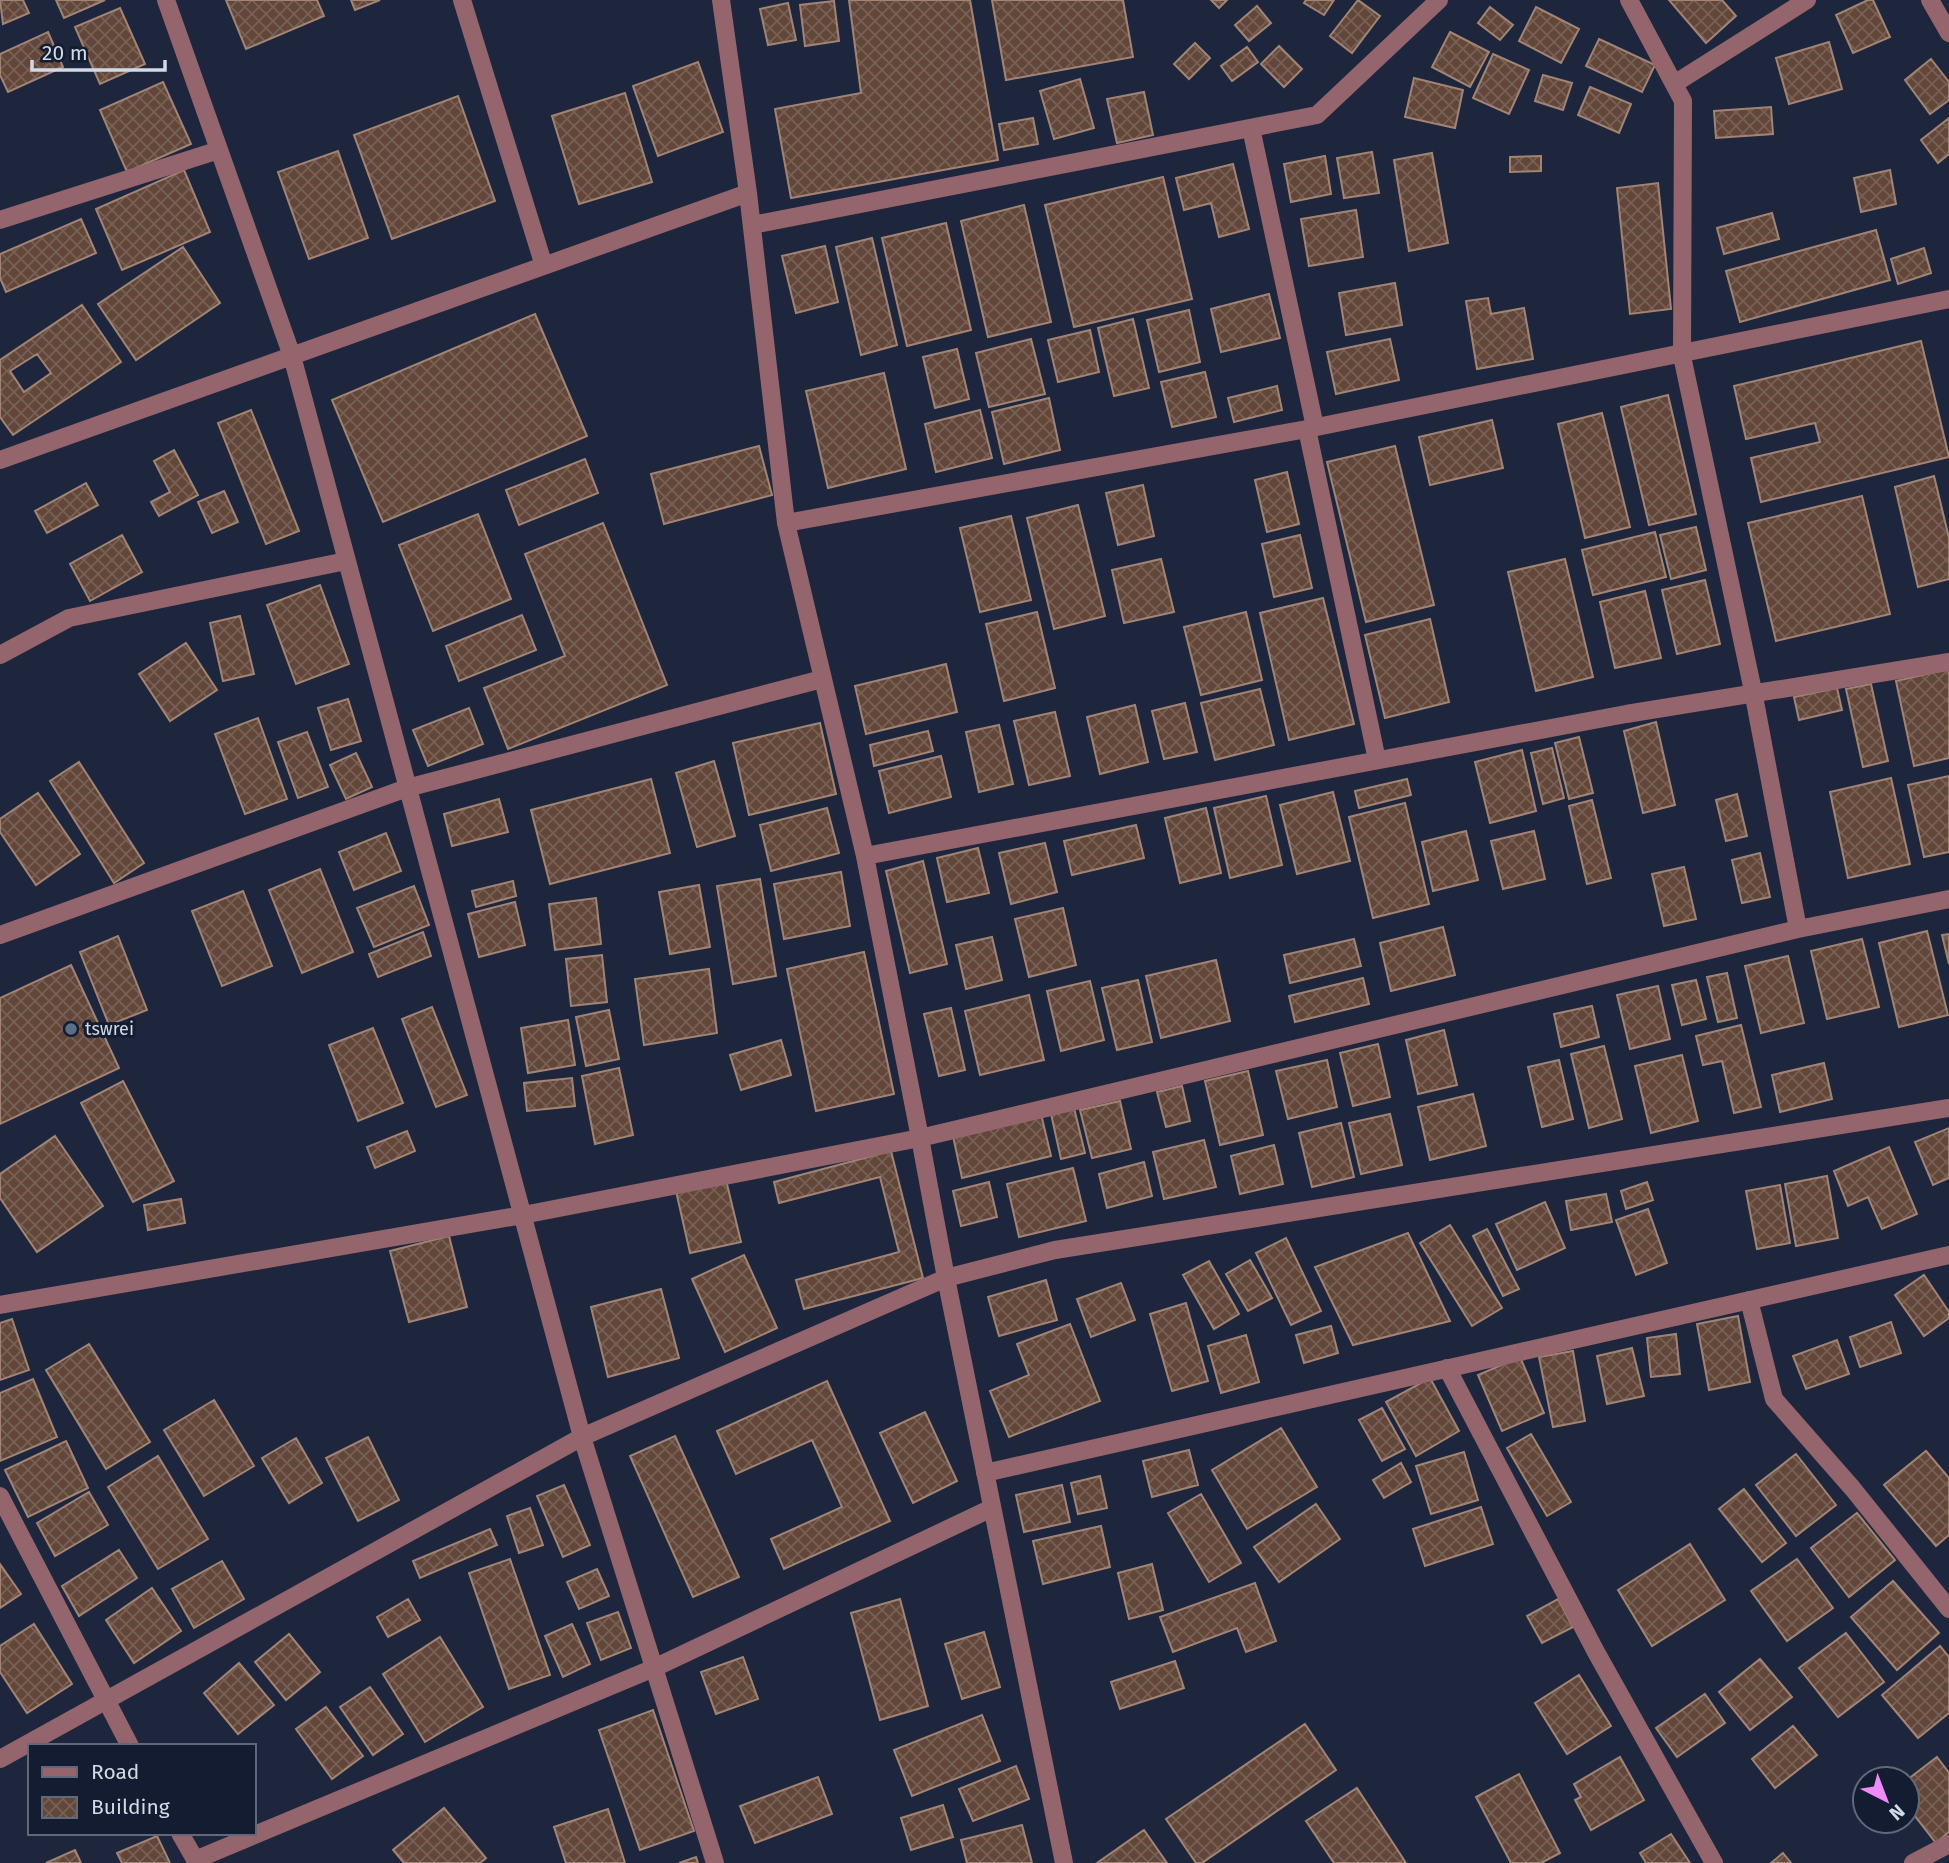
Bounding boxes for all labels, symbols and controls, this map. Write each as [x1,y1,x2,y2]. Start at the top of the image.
scale bar [32,28,164,72]
text: 20 m [42,40,88,66]
place label: tswrei [85,1018,134,1040]
marker: tswrei [63,1021,79,1037]
legend [28,1744,256,1835]
text: Road [91,1759,139,1785]
north arrow [1851,1765,1921,1835]
text: Building [91,1794,170,1820]
text: N [1885,1799,1909,1825]

